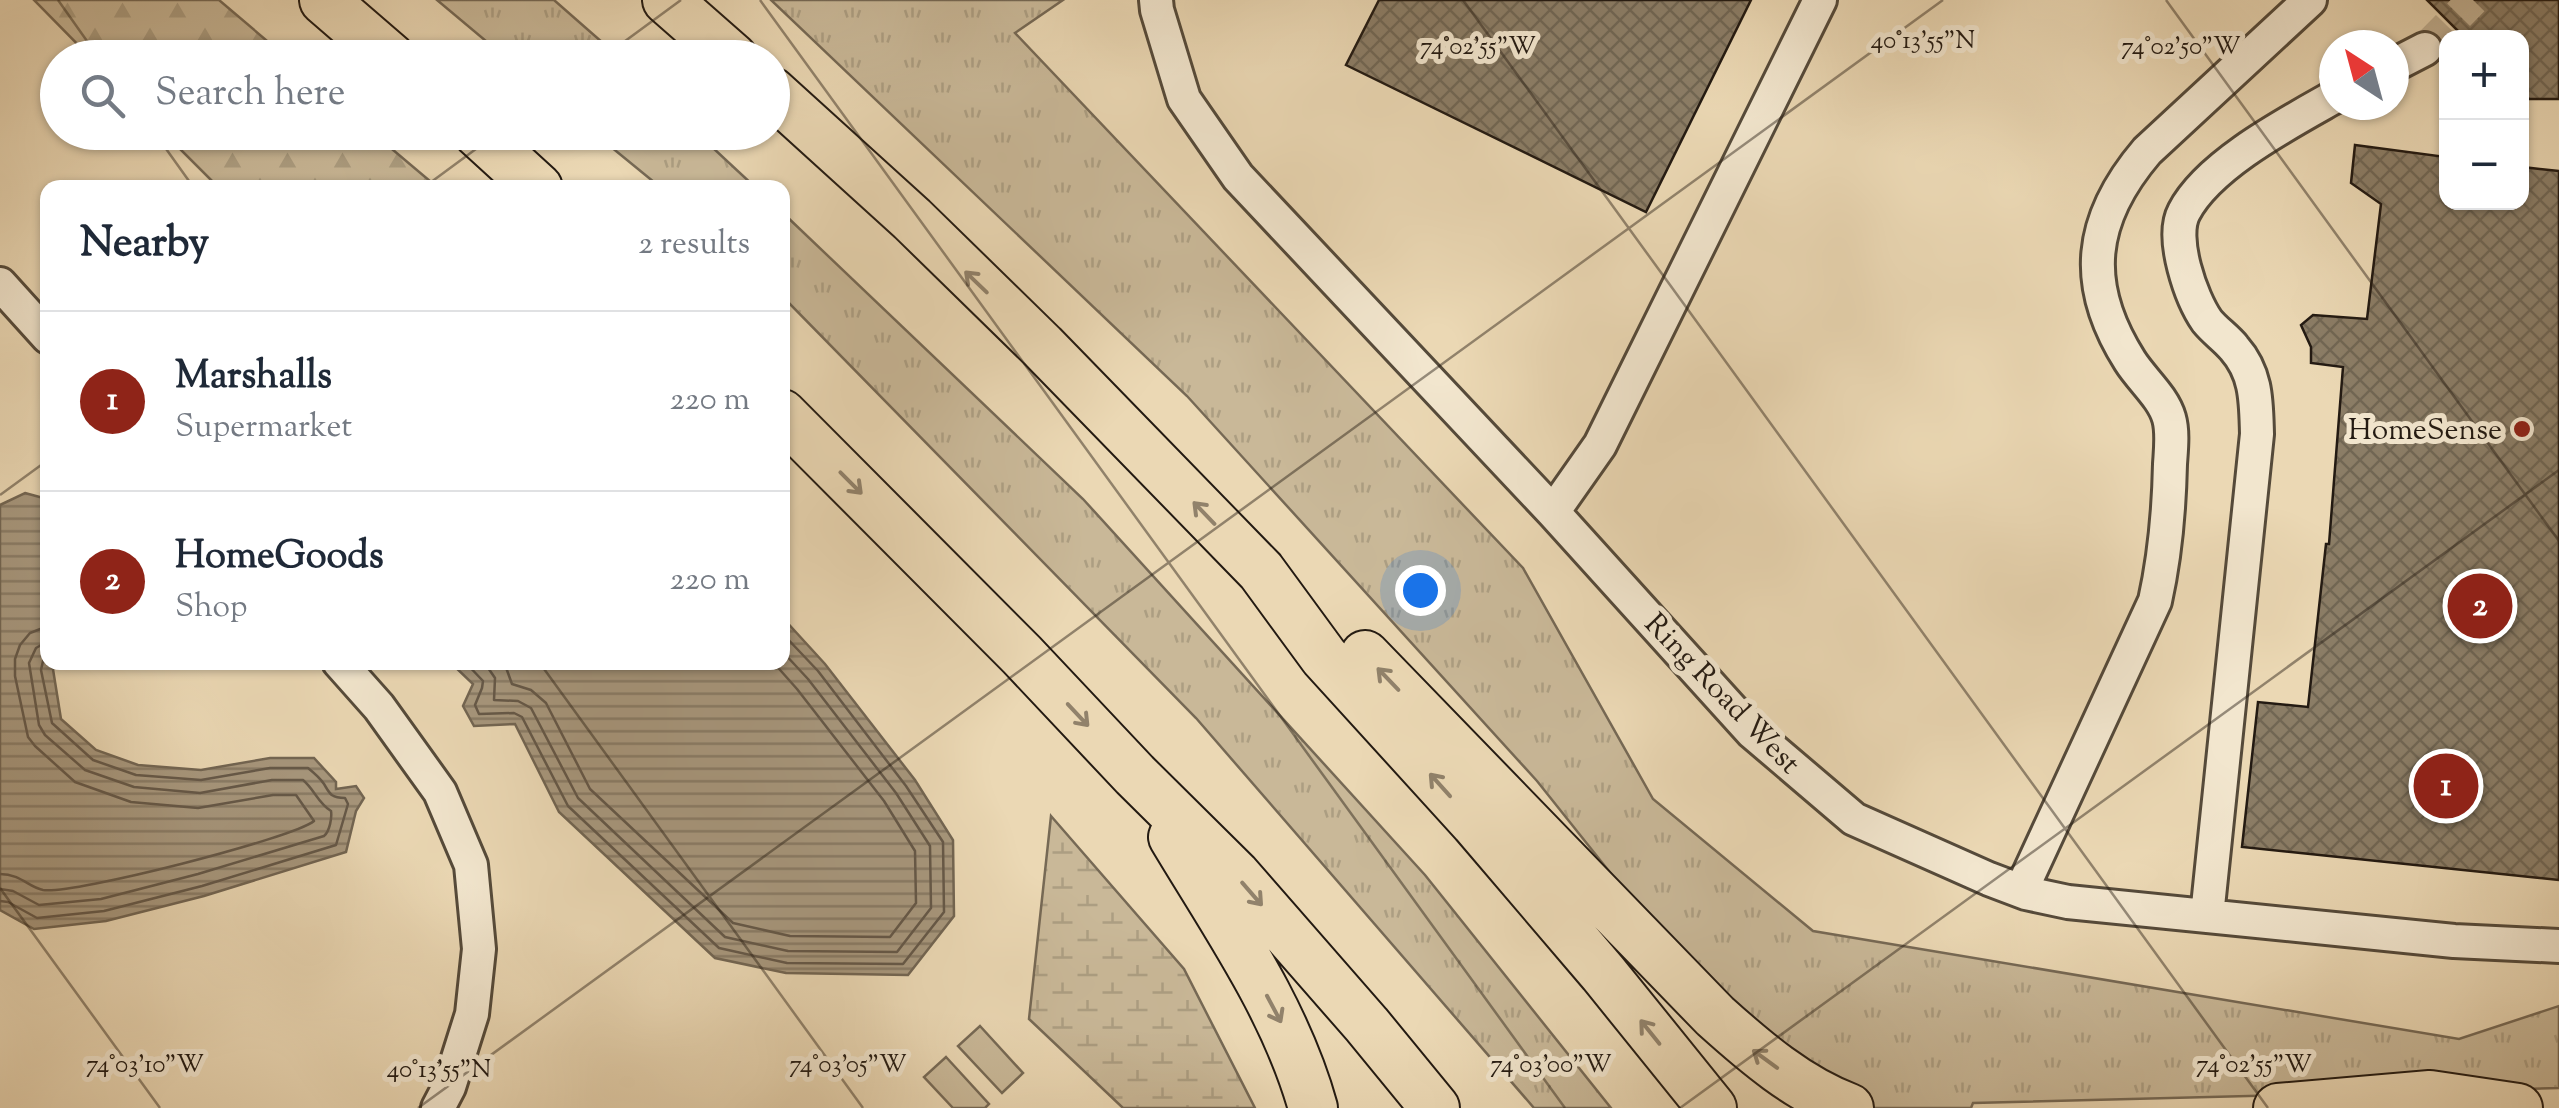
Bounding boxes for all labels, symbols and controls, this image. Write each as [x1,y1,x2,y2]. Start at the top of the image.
text: 40°13'55"N [1871,24,1975,60]
text: 74°02'55"W [1420,30,1536,66]
text: 74°02'50"W [2121,30,2241,66]
north arrow [2319,30,2409,120]
map controls [2439,30,2529,210]
button: + [2439,30,2529,120]
search box [40,40,790,150]
icon: search [75,68,130,123]
text: Search here [155,68,346,122]
button: − [2439,120,2529,210]
text: Nearby [80,215,209,275]
text: 2 results [638,222,750,268]
one-way arrow [965,270,989,294]
text: Marshalls [175,351,332,405]
text: 1 [107,378,118,424]
text: 220 m [670,378,750,424]
text: Supermarket [175,405,352,451]
place label: HomeSense [2348,410,2502,453]
marker: HomeSense [2511,418,2533,440]
one-way arrow [839,470,863,494]
one-way arrow [1193,501,1217,526]
text: HomeGoods [175,531,384,585]
text: 2 [105,558,120,604]
text: 220 m [670,558,750,604]
your location [1395,565,1446,616]
pin: 2 [2448,568,2512,644]
text: Shop [175,585,247,631]
street label: Ring Road West [1633,605,1809,785]
one-way arrow [1376,668,1400,692]
one-way arrow [1066,703,1090,727]
pin: 1 [2414,748,2478,824]
one-way arrow [1429,773,1452,798]
one-way arrow [1241,880,1263,906]
one-way arrow [1265,993,1284,1023]
one-way arrow [1639,1020,1661,1046]
text: 74°03'10"W [86,1048,204,1084]
text: 74°03'05"W [789,1048,907,1084]
text: 74°03'00"W [1490,1048,1612,1084]
one-way arrow [1752,1048,1779,1069]
text: 74°02'55"W [2196,1048,2312,1084]
text: 40°13'55"N [387,1053,491,1089]

